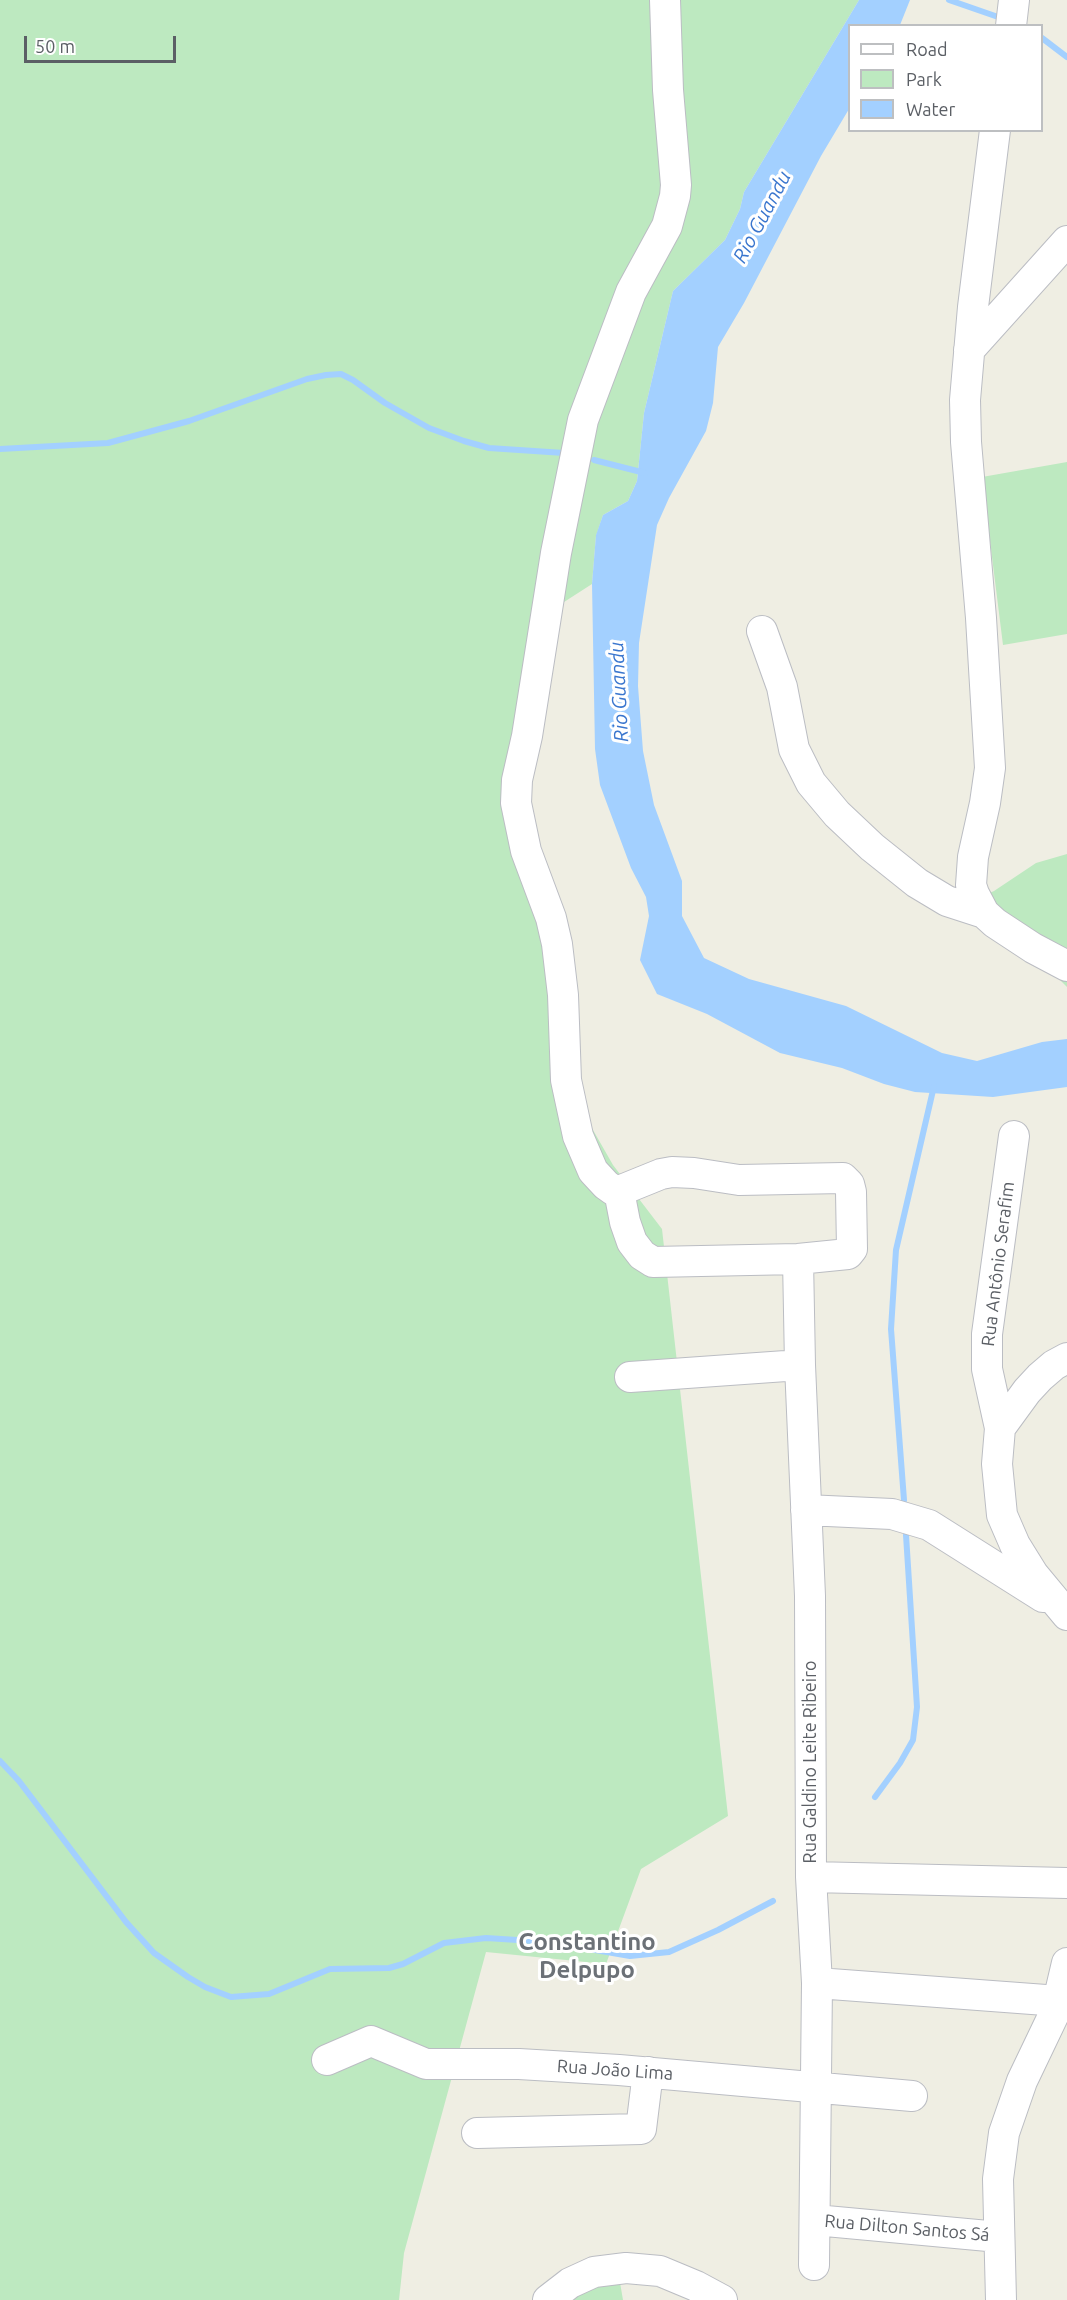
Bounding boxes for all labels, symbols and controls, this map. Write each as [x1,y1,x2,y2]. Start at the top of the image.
scale bar [27,24,178,62]
legend [848,24,1043,132]
text: 50 m [35,36,75,56]
text: Road [906,39,948,59]
text: Park [906,69,942,89]
text: Water [906,99,955,119]
water label: Rio Guandu [728,167,796,267]
water label: Rio Guandu [604,641,634,743]
street label: Rua Antônio Serafim [977,1180,1019,1348]
street label: Rua Galdino Leite Ribeiro [799,1661,821,1863]
district label: Constantino Delpupo [518,1928,656,1984]
street label: Rua João Lima [556,2055,674,2085]
street label: Rua Dilton Santos Sá [823,2210,991,2246]

